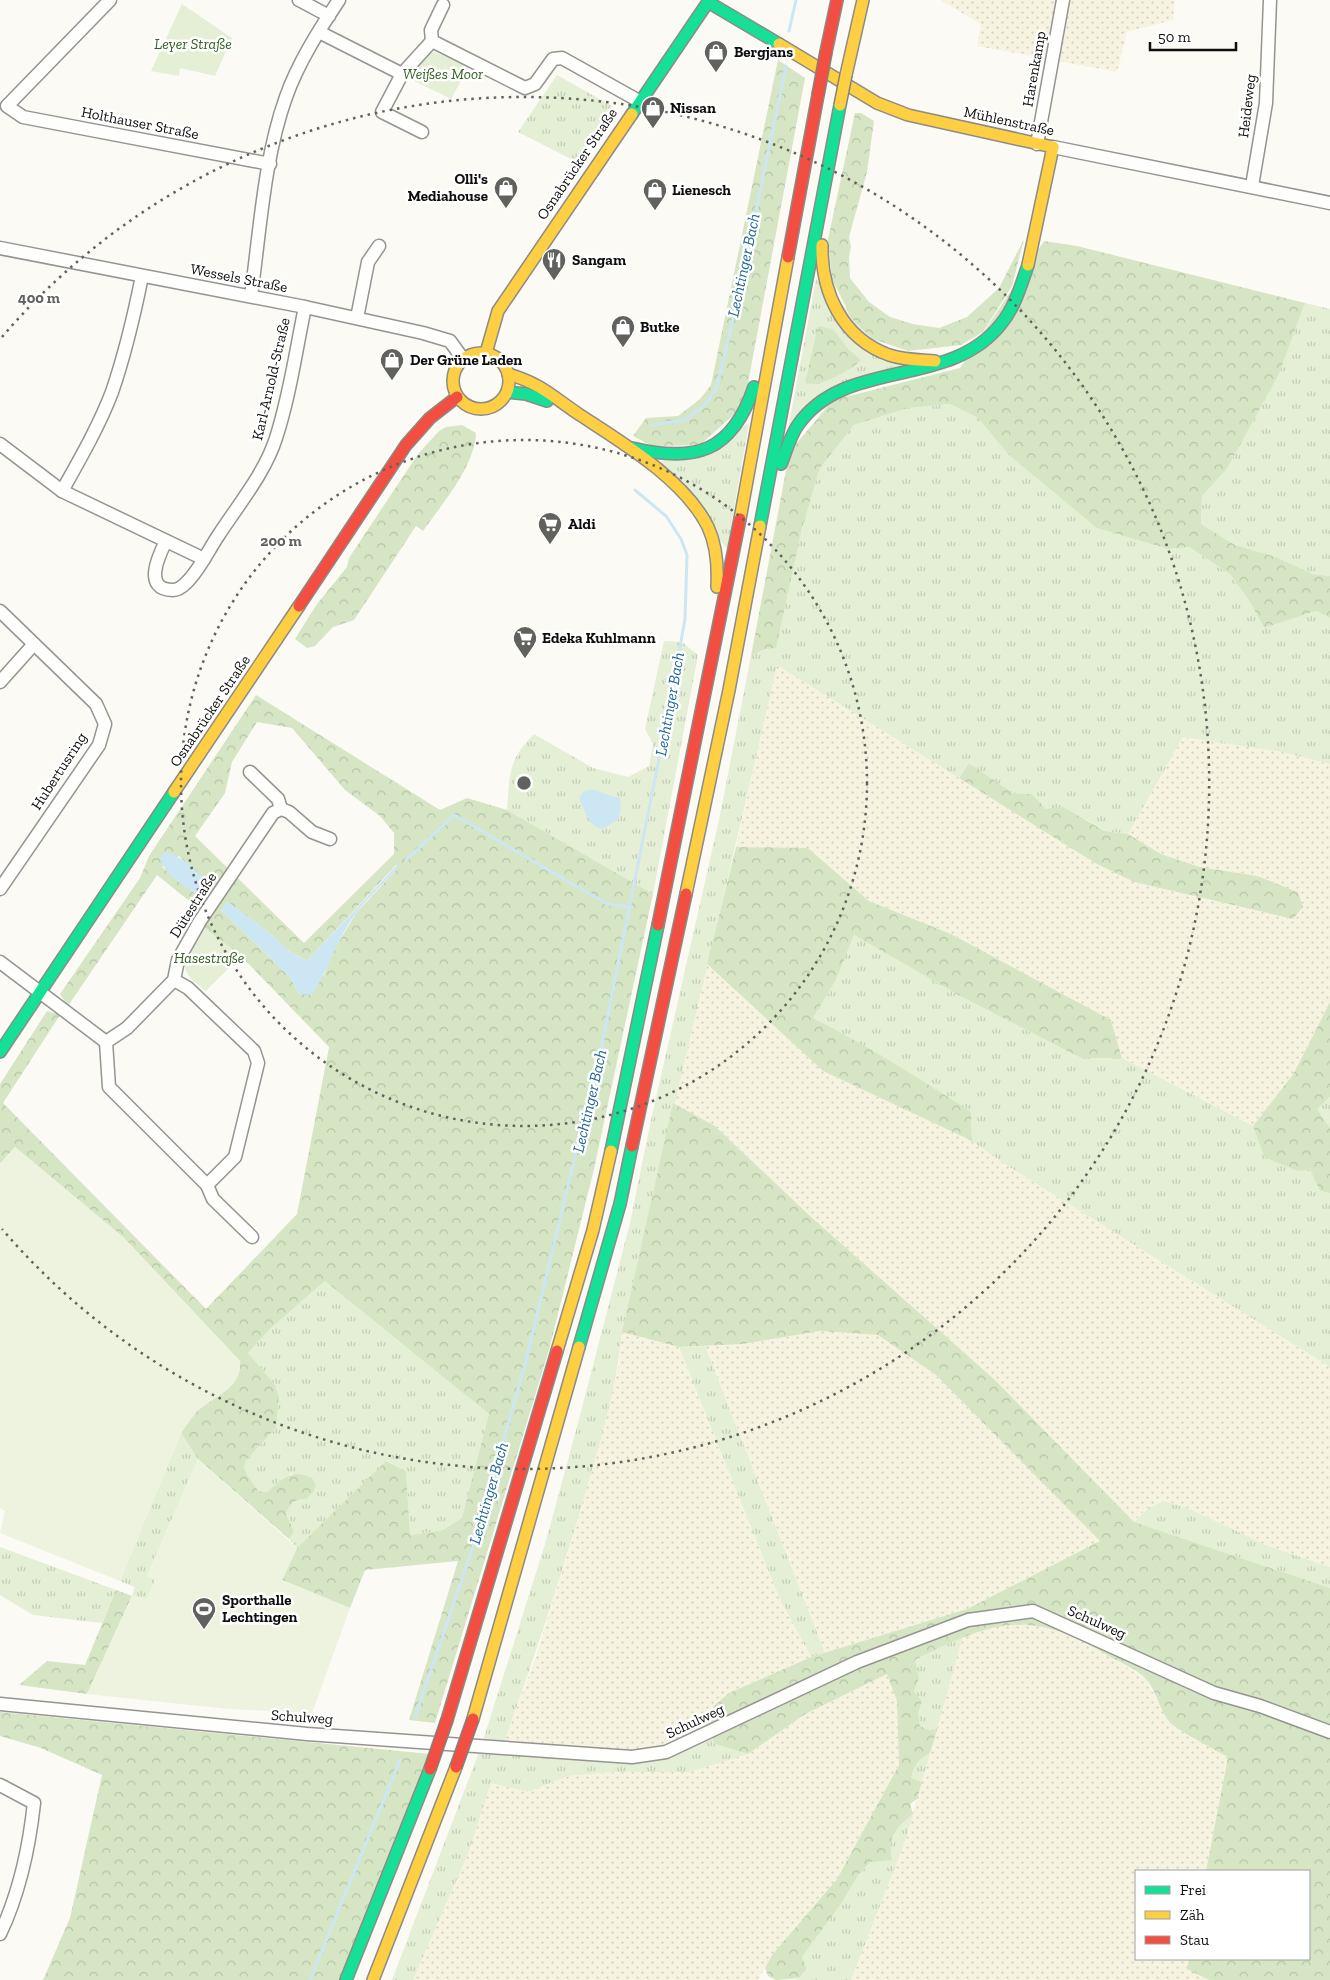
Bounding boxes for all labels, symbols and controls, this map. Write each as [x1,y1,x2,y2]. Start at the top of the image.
scale bar [1150,20,1236,52]
text: 50 m [1158,28,1191,46]
street label: Harenkamp [1018,30,1050,108]
park label: Leyer Straße [154,35,232,53]
shop icon: Bergjans [703,39,729,73]
place label: Bergjans [734,43,793,61]
park label: Weißes Moor [403,65,484,83]
street label: Heideweg [1234,73,1260,139]
shop icon: Nissan [640,95,666,129]
place label: Nissan [670,99,716,117]
street label: Holthauser Straße [80,103,200,143]
street label: Mühlenstraße [962,103,1056,139]
street label: Osnabrücker Straße [533,105,621,223]
place label: Olli's Mediahouse [407,170,488,205]
shop icon: Olli's Mediahouse [493,175,519,209]
shop icon: Lienesch [642,177,668,211]
place label: Lienesch [672,181,731,199]
water label: Lechtinger Bach [723,212,764,319]
restaurant icon: Sangam [541,247,567,281]
place label: Sangam [572,251,626,269]
street label: Wessels Straße [189,260,289,296]
text: 400 m [18,289,60,307]
shop icon: Butke [610,314,636,348]
street label: Karl-Arnold-Straße [248,316,294,442]
place label: Butke [640,318,680,336]
shop icon: Der Grüne Laden [379,347,405,381]
place label: Der Grüne Laden [410,351,522,369]
supermarket icon: Aldi [537,511,563,545]
place label: Aldi [568,515,596,533]
text: 200 m [260,532,302,550]
supermarket icon: Edeka Kuhlmann [512,625,538,659]
place label: Edeka Kuhlmann [542,629,656,647]
water label: Lechtinger Bach [651,651,688,758]
street label: Osnabrücker Straße [166,652,254,770]
street label: Hubertusring [27,729,91,813]
centre of rings [515,774,533,792]
street label: Dütestraße [166,869,220,941]
park label: Hasestraße [174,949,244,967]
water label: Lechtinger Bach [568,1048,611,1154]
water label: Lechtinger Bach [465,1440,512,1546]
place label: Sporthalle Lechtingen [222,1591,298,1626]
sports icon: Sporthalle Lechtingen [191,1596,217,1630]
street label: Schulweg [1065,1601,1129,1643]
street label: Schulweg [663,1700,727,1742]
street label: Schulweg [270,1706,334,1728]
legend [1135,1870,1310,1960]
text: Frei [1180,1881,1206,1899]
text: Zäh [1180,1906,1205,1924]
text: Stau [1180,1931,1210,1949]

